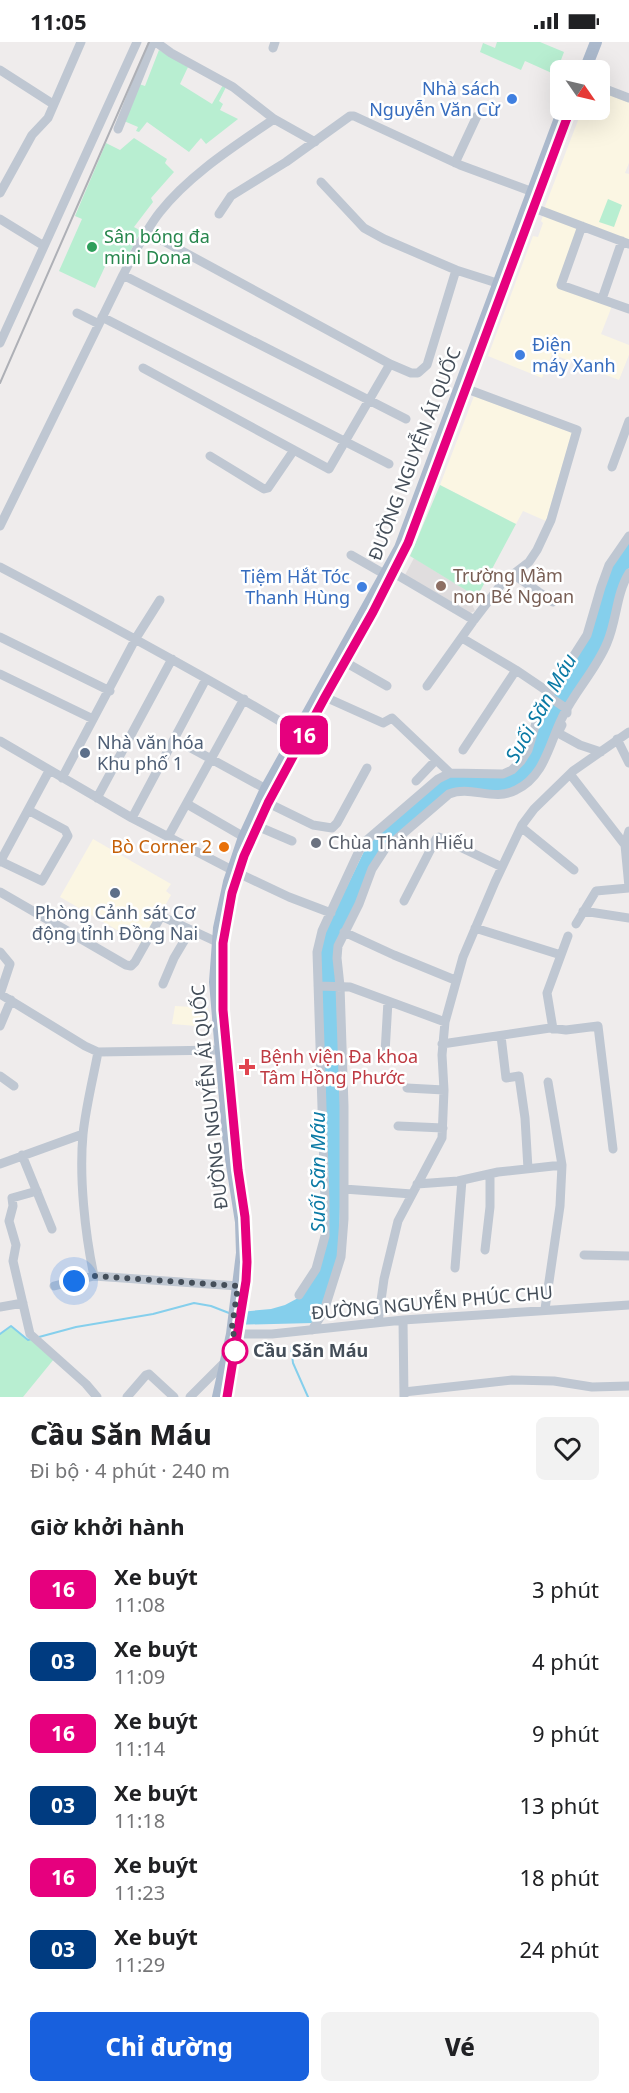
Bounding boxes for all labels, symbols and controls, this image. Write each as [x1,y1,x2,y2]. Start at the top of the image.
text: 11:05 [30,6,87,36]
north arrow [550,60,610,120]
map controls [550,60,610,120]
place label: Nhà sách Nguyễn Văn Cừ [369,76,501,121]
marker: Nhà sách Nguyễn Văn Cừ [505,92,519,106]
place label: Sân bóng đa mini Dona [104,224,210,269]
marker: Sân bóng đa mini Dona [85,240,99,254]
place label: Điện máy Xanh [532,332,616,377]
street label: ĐƯỜNG NGUYỄN ÁI QUỐC [361,343,466,563]
marker: Điện máy Xanh [513,348,527,362]
place label: Trường Mầm non Bé Ngoan [453,563,574,608]
place label: Tiệm Hắt Tóc Thanh Hùng [241,564,350,609]
marker: Trường Mầm non Bé Ngoan [434,579,448,593]
marker: Tiệm Hắt Tóc Thanh Hùng [355,580,369,594]
water label: Suối Săn Máu [499,648,583,767]
line badge: 16 [277,716,331,754]
text: 16 [292,721,316,749]
place label: Nhà văn hóa Khu phố 1 [97,730,204,775]
marker: Nhà văn hóa Khu phố 1 [78,746,92,760]
place label: Chùa Thành Hiếu [328,830,474,854]
place label: Bò Corner 2 [111,834,212,858]
marker: Chùa Thành Hiếu [309,836,323,850]
marker: Bò Corner 2 [217,840,231,854]
marker: Phòng Cảnh sát Cơ động tỉnh Đồng Nai [108,886,122,900]
place label: Phòng Cảnh sát Cơ động tỉnh Đồng Nai [32,900,198,945]
street label: ĐƯỜNG NGUYỄN ÁI QUỐC [184,983,233,1211]
place label: Bệnh viện Đa khoa Tâm Hồng Phước [260,1044,418,1089]
marker: Bệnh viện Đa khoa Tâm Hồng Phước [238,1058,256,1076]
water label: Suối Săn Máu [304,1111,331,1233]
your location [59,1266,89,1296]
street label: ĐƯỜNG NGUYỄN PHÚC CHU [310,1278,554,1325]
marker: Cầu Săn Máu [222,1338,248,1364]
place label: Cầu Săn Máu [253,1338,368,1362]
text: Cầu Săn Máu [30,1415,212,1453]
button: heart [536,1417,599,1480]
text: Đi bộ · 4 phút · 240 m [30,1457,230,1484]
text: Giờ khởi hành [30,1511,185,1541]
text: Xe buýt [114,1561,198,1591]
text: 3 phút [532,1574,599,1604]
text: 16 [51,1575,75,1603]
text: 11:08 [114,1591,165,1618]
text: Xe buýt [114,1633,198,1663]
text: 4 phút [532,1646,599,1676]
text: 03 [51,1647,75,1675]
text: 11:09 [114,1663,165,1690]
text: Xe buýt [114,1705,198,1735]
text: 9 phút [532,1718,599,1748]
text: 16 [51,1719,75,1747]
text: 11:14 [114,1735,165,1762]
text: Xe buýt [114,1777,198,1807]
text: 13 phút [519,1790,599,1820]
text: 03 [51,1791,75,1819]
text: 11:18 [114,1807,165,1834]
text: Xe buýt [114,1849,198,1879]
text: 18 phút [519,1862,599,1892]
text: 16 [51,1863,75,1891]
text: 11:23 [114,1879,165,1906]
text: Xe buýt [114,1921,198,1951]
text: 24 phút [519,1934,599,1964]
text: 03 [51,1935,75,1963]
text: 11:29 [114,1951,165,1978]
button: Chỉ đường [30,2012,309,2081]
button: Vé [321,2012,599,2081]

